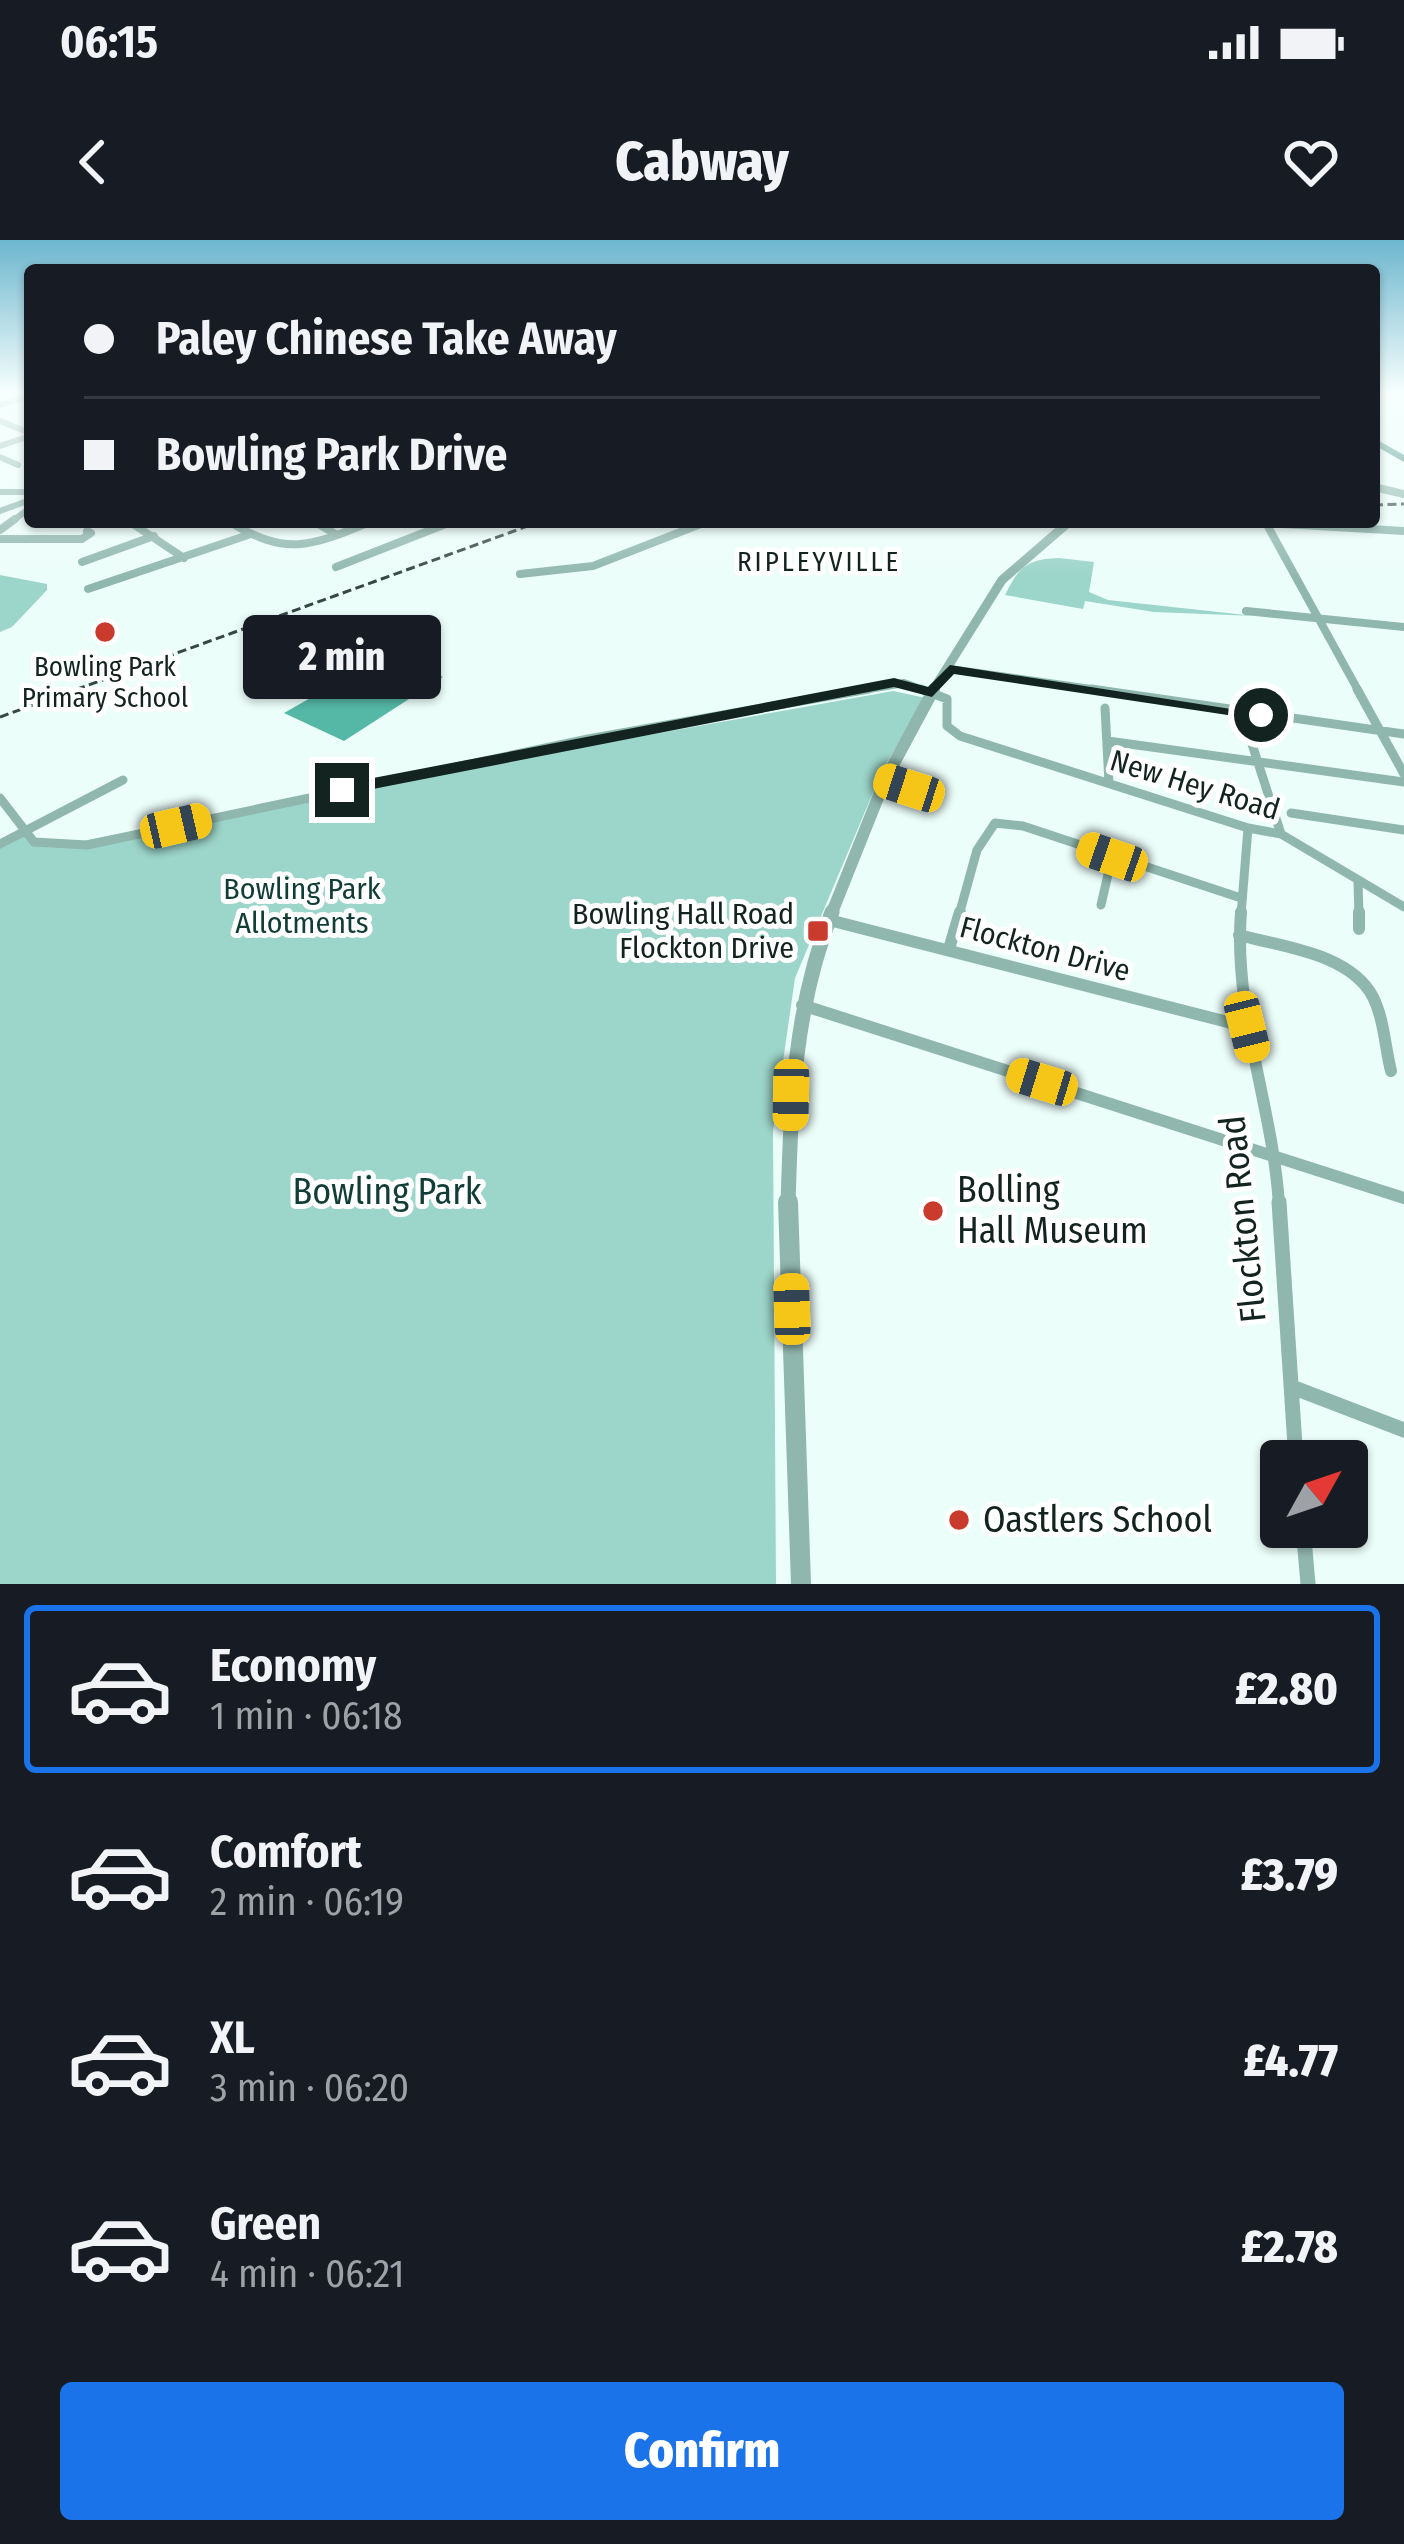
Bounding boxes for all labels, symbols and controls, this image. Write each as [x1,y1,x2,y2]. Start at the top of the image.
text: 06:15 [60,15,158,69]
icon: back [60,129,126,195]
icon: heart [1278,129,1344,195]
text: Cabway [615,130,789,194]
text: Paley Chinese Take Away [156,312,617,366]
text: Bowling Park Drive [156,428,507,482]
district label: RIPLEYVILLE [737,546,901,578]
callout: 2 min [243,616,441,700]
marker: Bowling Park Primary School [92,619,118,645]
text: 2 min [299,634,385,680]
place label: Bowling Park Primary School [22,651,188,714]
route start [1234,688,1288,742]
street label: New Hey Road [1106,742,1284,828]
car [869,760,949,816]
route end [315,763,369,817]
car [137,800,215,852]
car [1072,828,1152,886]
park label: Bowling Park Allotments [223,871,381,941]
place label: Bowling Hall Road Flockton Drive [572,896,794,966]
street label: Flockton Drive [956,909,1134,989]
marker: Bowling Hall Road Flockton Drive [805,918,831,944]
car [1221,988,1273,1066]
car [1002,1054,1082,1110]
car [772,1059,810,1131]
street label: Flockton Road [1210,1113,1276,1325]
place label: Bolling Hall Museum [957,1168,1148,1253]
park label: Bowling Park [292,1170,482,1214]
marker: Bolling Hall Museum [920,1198,946,1224]
car [773,1272,811,1346]
north arrow [1260,1440,1368,1548]
map controls [1260,1440,1368,1548]
place label: Oastlers School [983,1498,1212,1542]
marker: Oastlers School [946,1507,972,1533]
icon: car [66,1635,174,1743]
text: Economy [210,1639,376,1693]
text: £2.80 [1235,1662,1338,1716]
text: 1 min · 06:18 [210,1693,402,1739]
icon: car [66,1821,174,1929]
text: Comfort [210,1825,362,1879]
text: £3.79 [1241,1848,1338,1902]
text: 2 min · 06:19 [210,1879,404,1925]
icon: car [66,2007,174,2115]
text: XL [210,2011,255,2065]
text: £4.77 [1243,2034,1338,2088]
text: 3 min · 06:20 [210,2065,409,2111]
icon: car [66,2193,174,2301]
text: Green [210,2197,321,2251]
text: £2.78 [1241,2220,1338,2274]
text: 4 min · 06:21 [210,2251,405,2297]
button: Confirm [60,2382,1344,2520]

